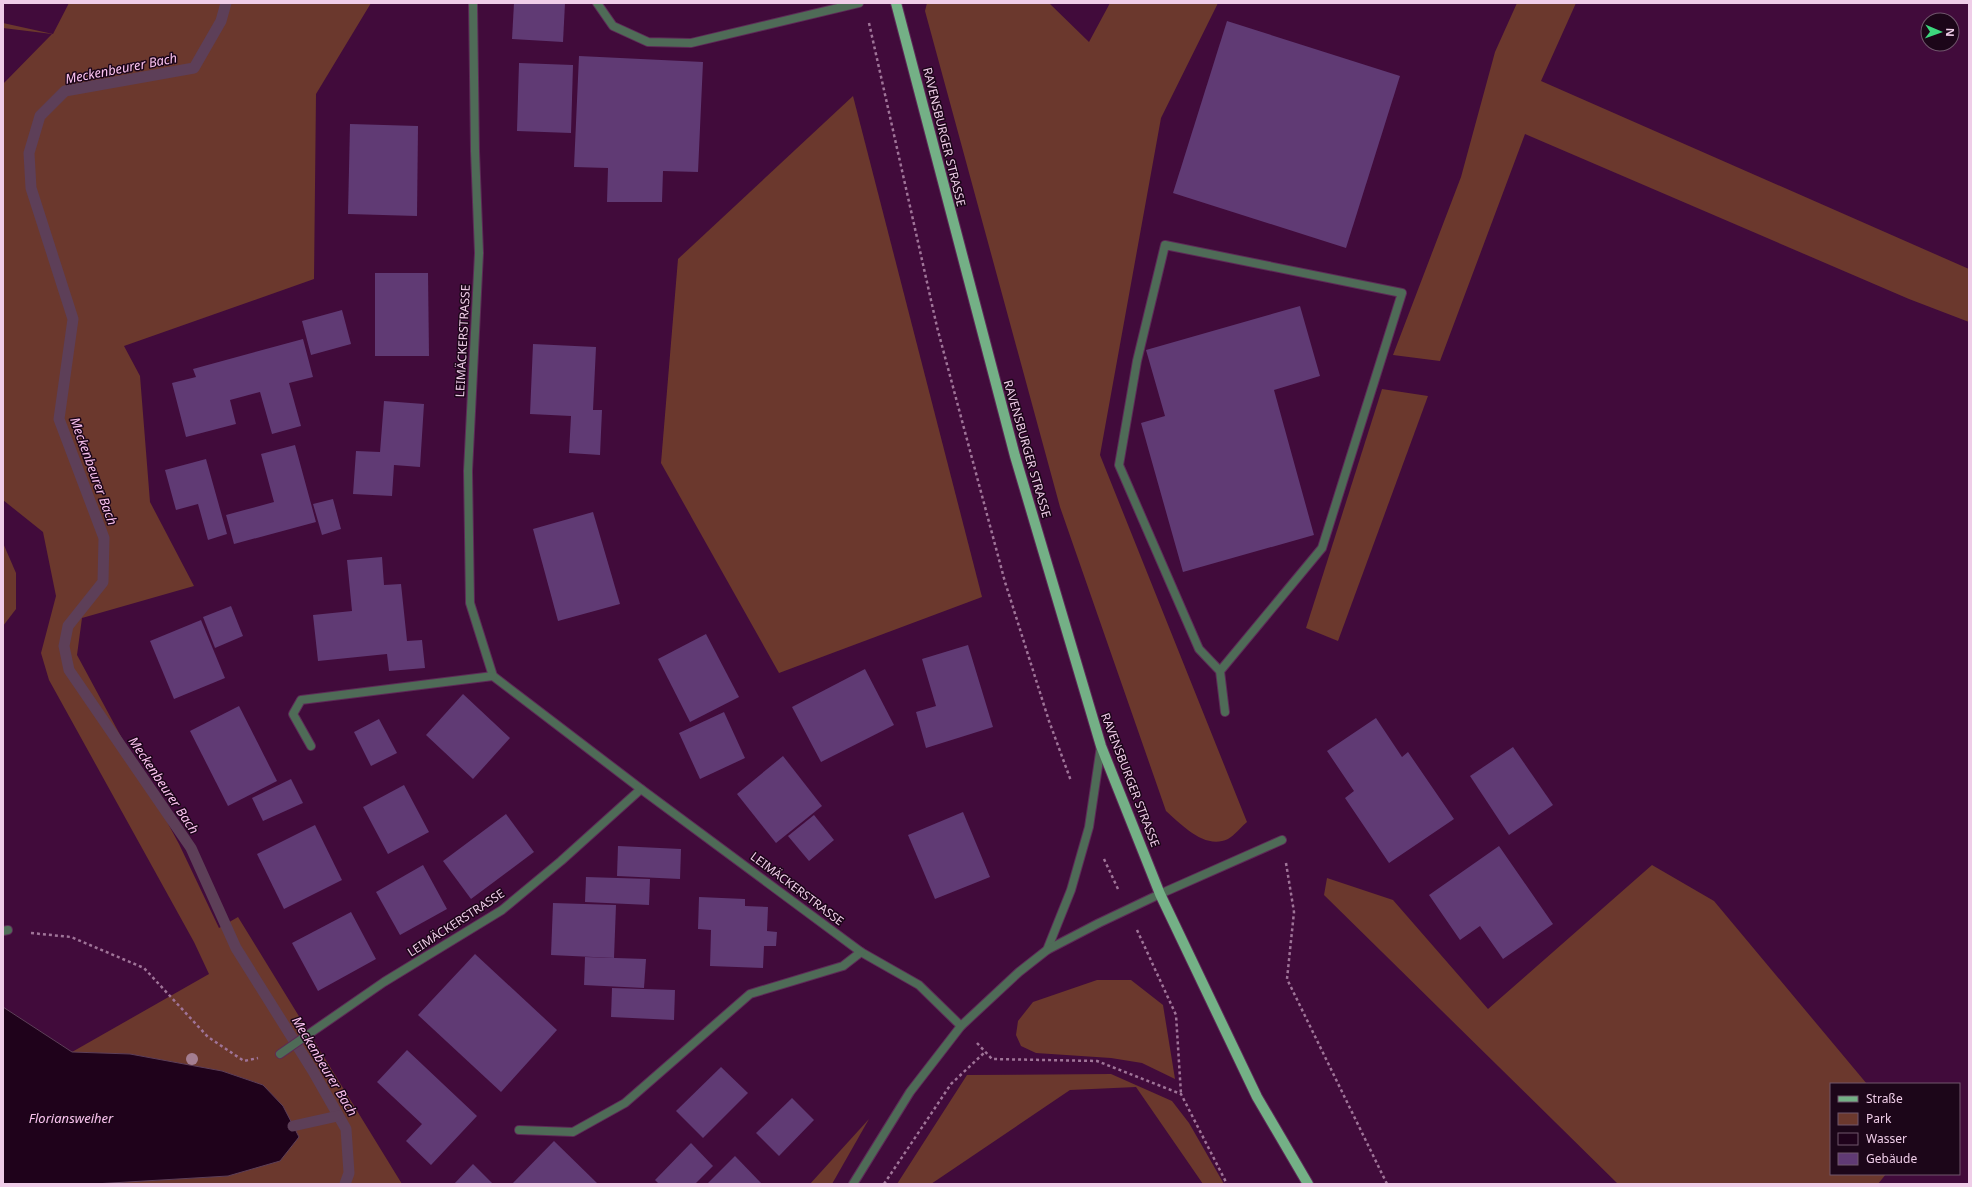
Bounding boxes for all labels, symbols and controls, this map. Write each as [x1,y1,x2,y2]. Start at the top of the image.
north arrow [1920,12,1960,52]
text: N [1943,28,1958,37]
water label: Meckenbeurer Bach [64,48,178,88]
street label: RAVENSBURGER STRASSE [919,66,970,208]
street label: LEIMÄCKERSTRASSE [451,284,474,398]
street label: RAVENSBURGER STRASSE [1000,378,1055,520]
water label: Meckenbeurer Bach [66,415,122,527]
street label: RAVENSBURGER STRASSE [1097,710,1164,849]
water label: Meckenbeurer Bach [125,733,203,837]
street label: LEIMÄCKERSTRASSE [747,848,847,929]
street label: LEIMÄCKERSTRASSE [404,885,508,960]
water label: Meckenbeurer Bach [288,1013,362,1119]
legend [1830,1083,1960,1175]
text: Straße [1866,1090,1903,1107]
water label: Floriansweiher [29,1109,114,1127]
text: Park [1866,1110,1892,1127]
text: Wasser [1866,1130,1907,1147]
text: Gebäude [1866,1150,1917,1167]

